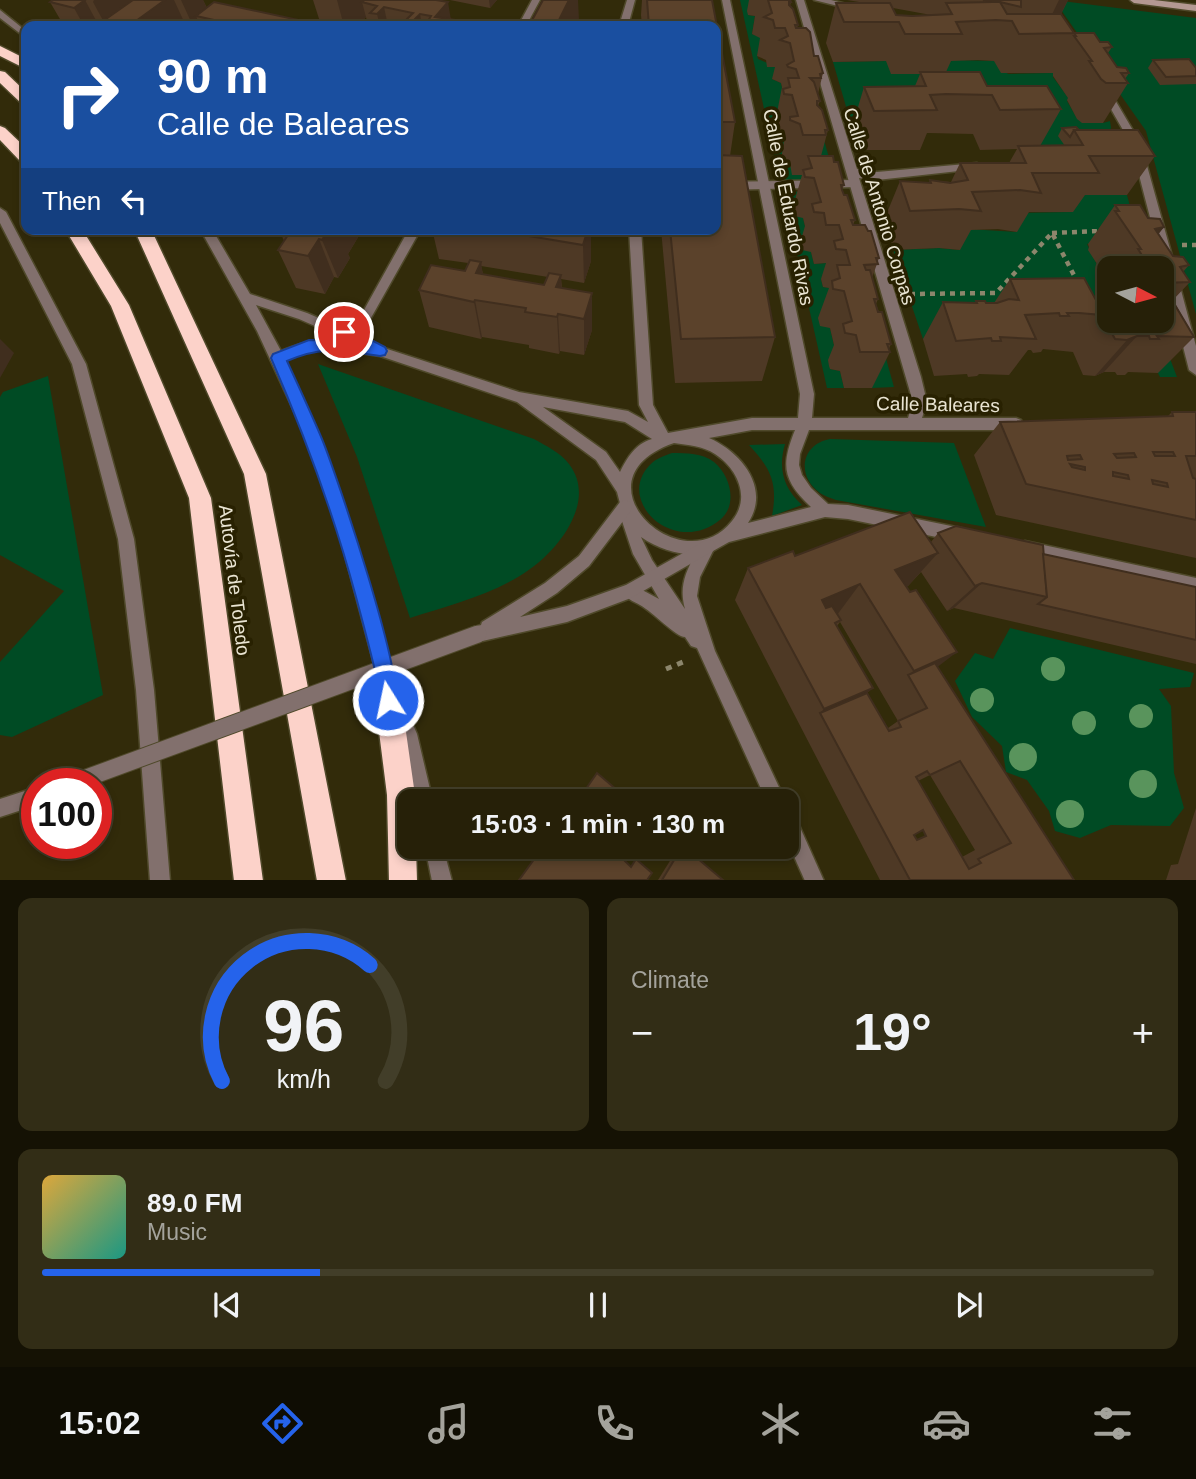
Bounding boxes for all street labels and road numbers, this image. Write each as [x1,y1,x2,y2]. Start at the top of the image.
street label: Calle de Antonio Corpas [840,105,920,307]
street label: Calle de Eduardo Rivas [759,107,818,307]
street label: Calle Baleares [876,393,1000,416]
street label: Autovía de Toledo [215,503,254,657]

